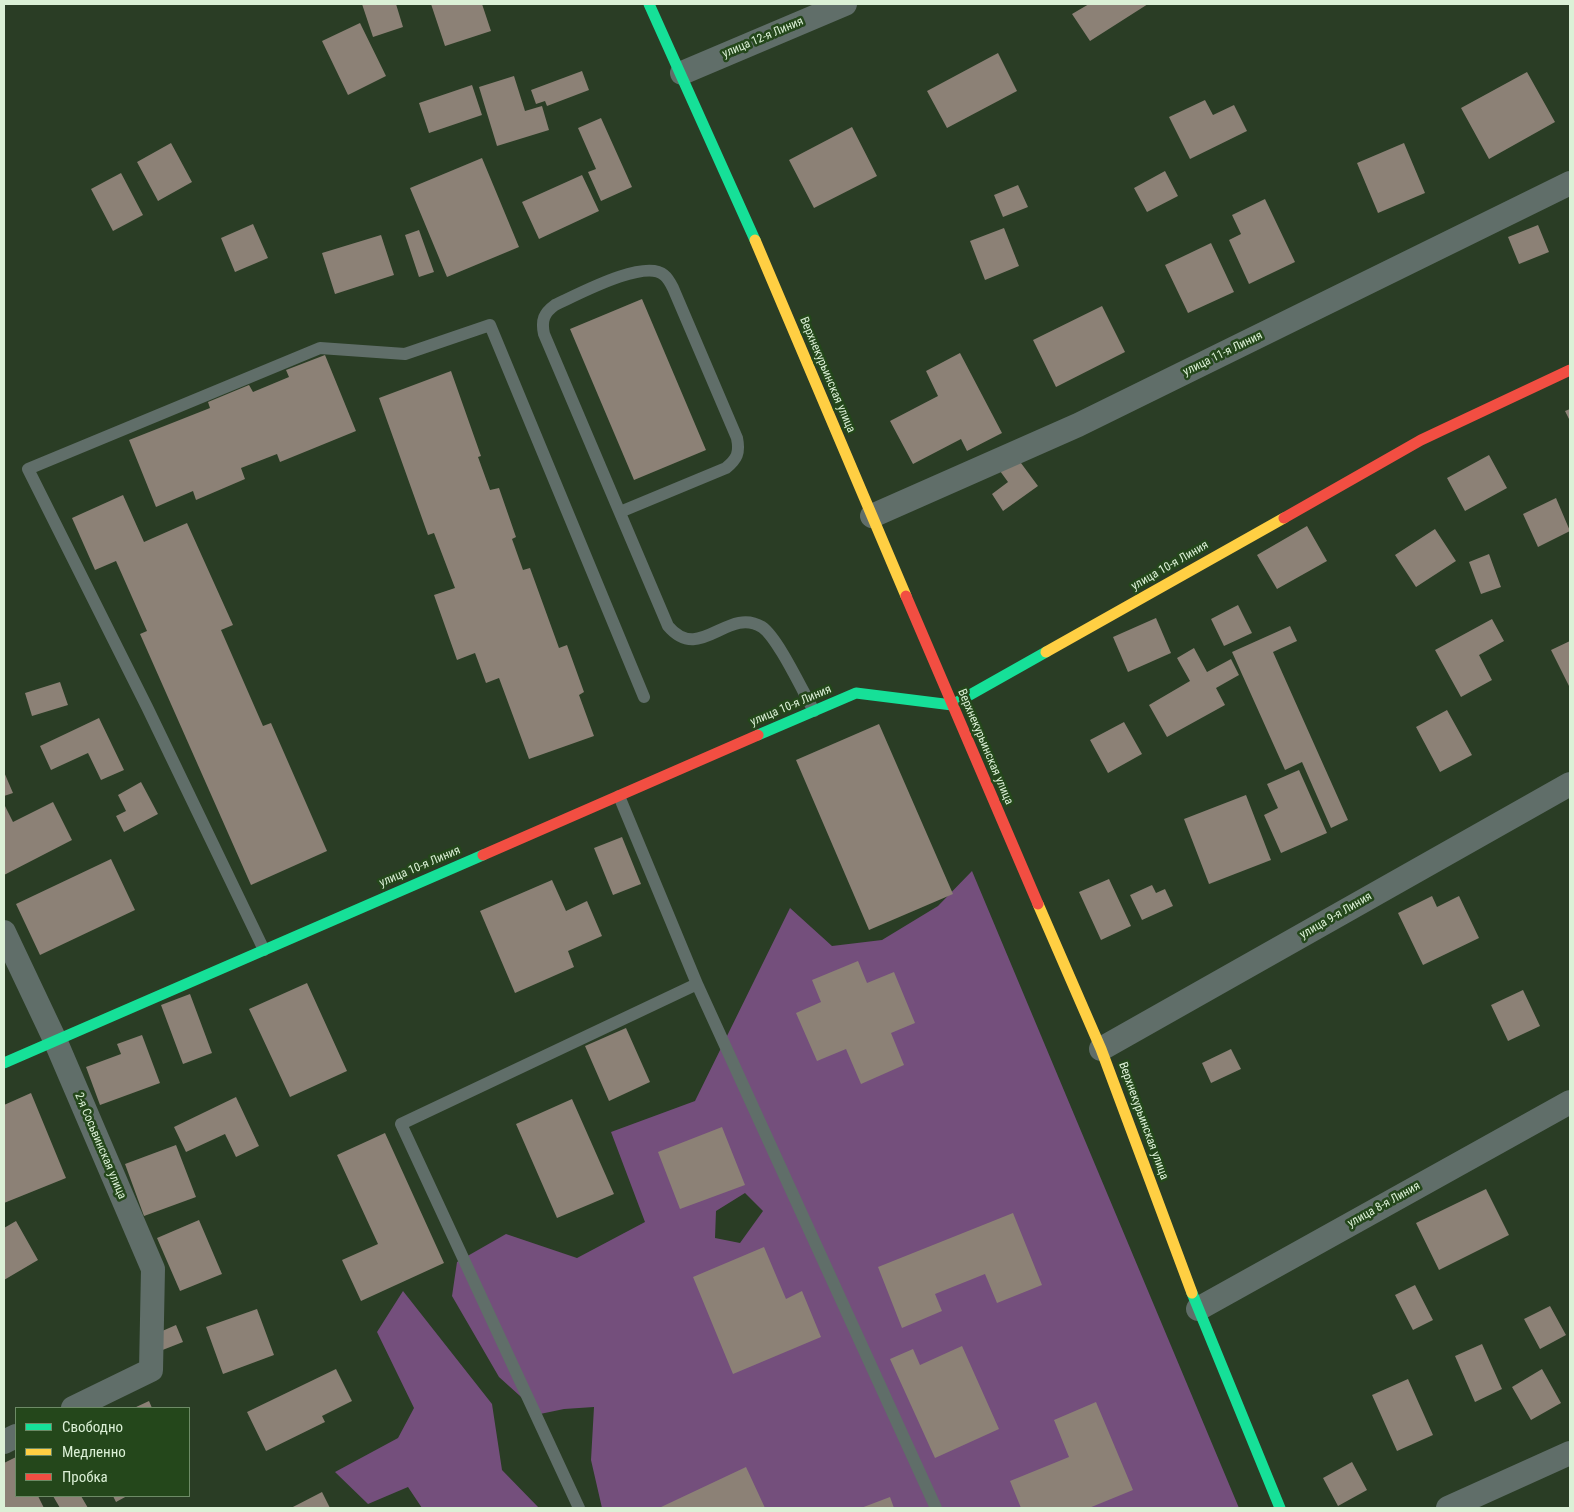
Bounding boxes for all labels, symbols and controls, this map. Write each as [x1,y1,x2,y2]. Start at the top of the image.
street label: улица 12-я Линия [720,14,806,62]
street label: Верхнекурьинская улица [796,315,858,435]
street label: улица 11-я Линия [1181,329,1265,379]
street label: улица 10-я Линия [1129,538,1211,594]
street label: улица 10-я Линия [748,682,834,730]
street label: Верхнекурьинская улица [954,687,1016,807]
street label: улица 10-я Линия [377,843,463,891]
street label: улица 9-я Линия [1297,890,1375,942]
street label: Верхнекурьинская улица [1115,1060,1171,1182]
street label: 2-я Сосьвинская улица [71,1091,129,1201]
street label: улица 8-я Линия [1345,1179,1423,1231]
legend [15,1407,190,1497]
text: Свободно [62,1418,123,1436]
text: Медленно [62,1443,126,1461]
text: Пробка [62,1468,108,1486]

